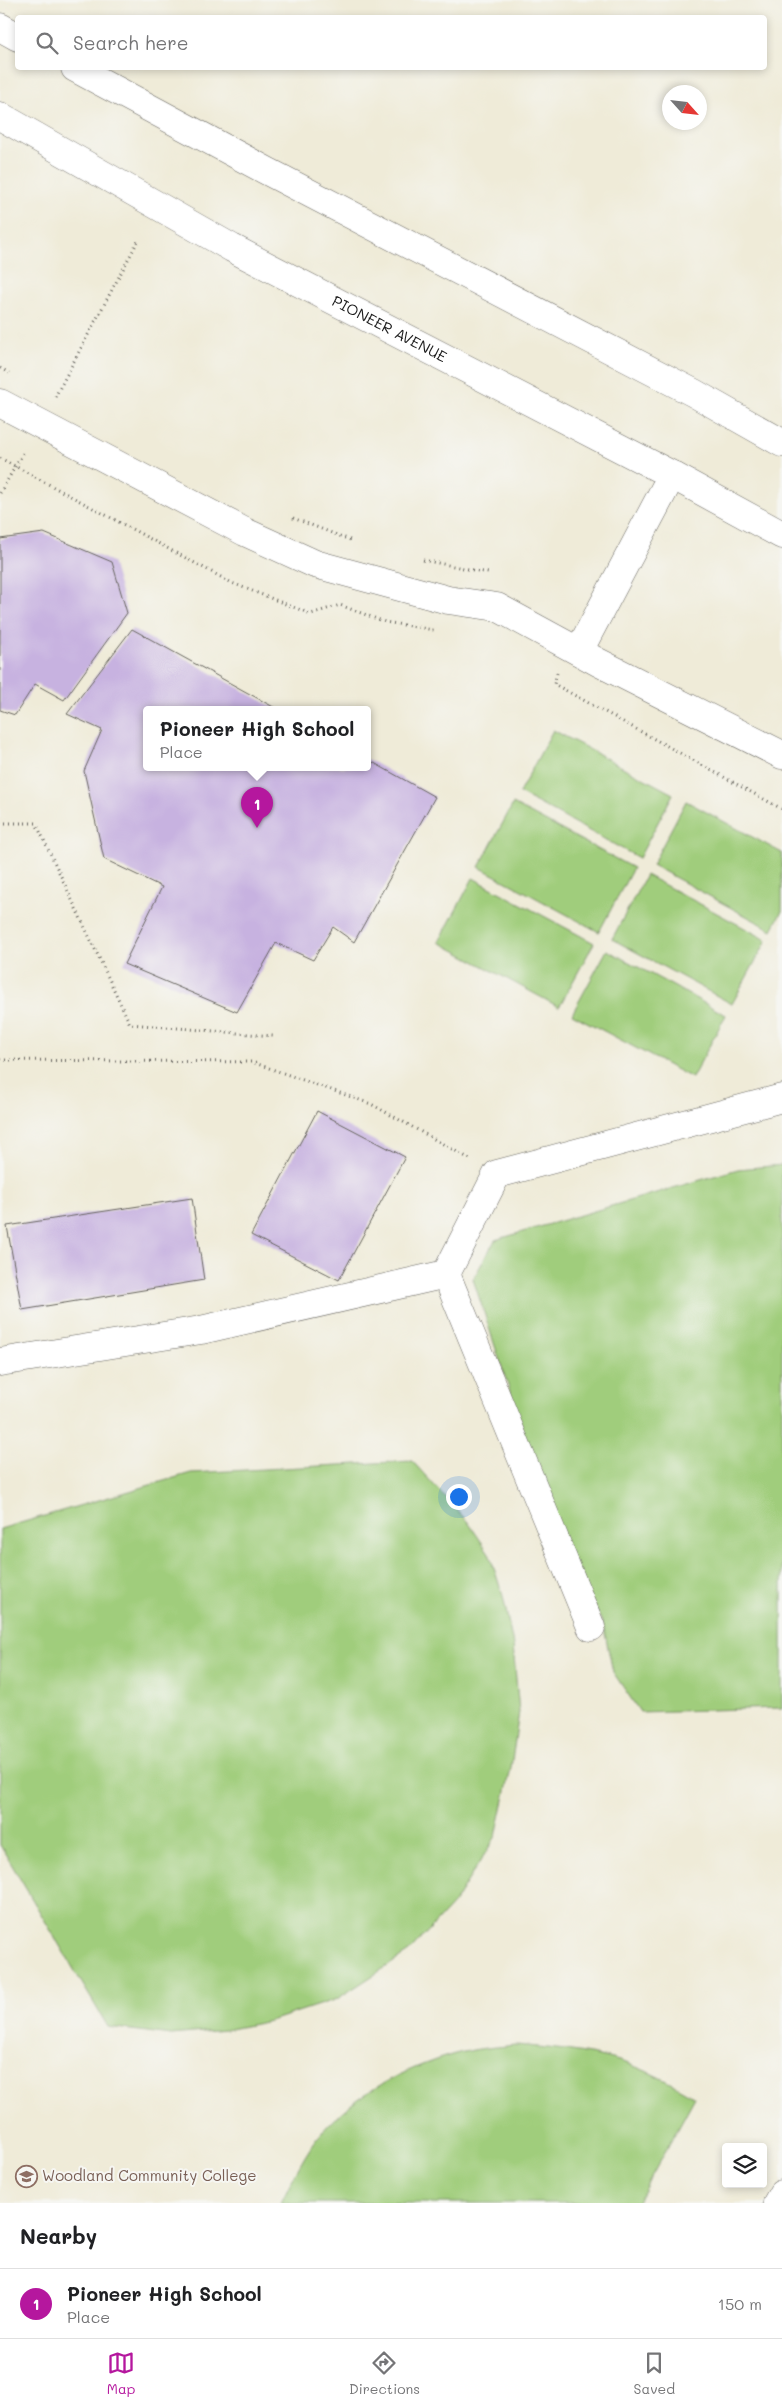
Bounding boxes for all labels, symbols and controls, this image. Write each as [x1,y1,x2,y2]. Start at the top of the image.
search box [15,15,767,70]
icon: search [33,29,61,57]
text: Search here [73,30,189,55]
north arrow [662,85,707,130]
street label: PIONEER AVENUE [329,290,451,366]
popup [143,706,371,771]
text: Pioneer High School [160,716,354,741]
text: Place [160,741,203,762]
pin: 1 [241,787,273,828]
your location [446,1484,472,1510]
map controls [722,2143,767,2188]
button: layers [722,2143,767,2188]
school or university icon: Woodland Community College [14,2164,38,2188]
place label: Woodland Community College [42,2165,256,2185]
text: Nearby [20,2222,97,2249]
text: Pioneer High School [67,2281,262,2306]
text: 1 [32,2293,40,2314]
text: 150 m [718,2293,762,2314]
text: Place [67,2306,110,2327]
tab: Map [107,2349,135,2398]
tab: Directions [349,2349,420,2398]
tab: Saved [634,2349,675,2398]

